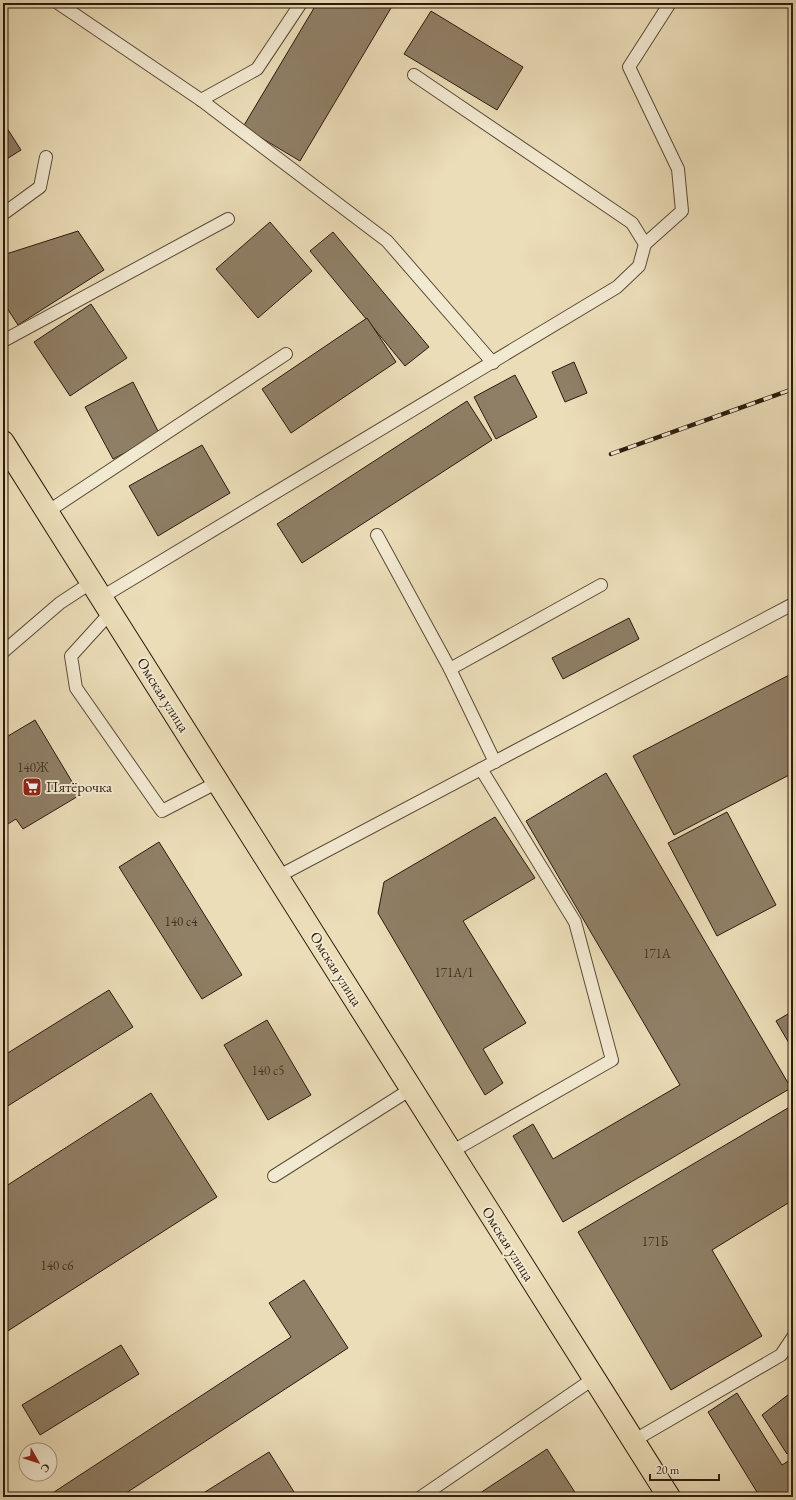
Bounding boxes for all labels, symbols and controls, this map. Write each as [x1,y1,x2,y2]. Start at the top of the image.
street label: Омская улица [133,654,194,736]
house number: 140Ж [17,759,49,776]
supermarket icon: Пятёрочка [21,776,43,798]
place label: Пятёрочка [46,777,112,796]
house number: 140 с4 [165,913,198,930]
street label: Омская улица [306,928,367,1010]
house number: 171А [643,945,672,962]
house number: 171А/1 [434,964,474,981]
house number: 140 с5 [252,1062,284,1079]
street label: Омская улица [478,1203,539,1285]
house number: 171Б [642,1233,669,1250]
house number: 140 с6 [41,1257,73,1274]
north arrow [18,1442,58,1482]
scale bar [650,1456,719,1482]
text: С [38,1461,54,1476]
text: 20 m [656,1462,680,1478]

